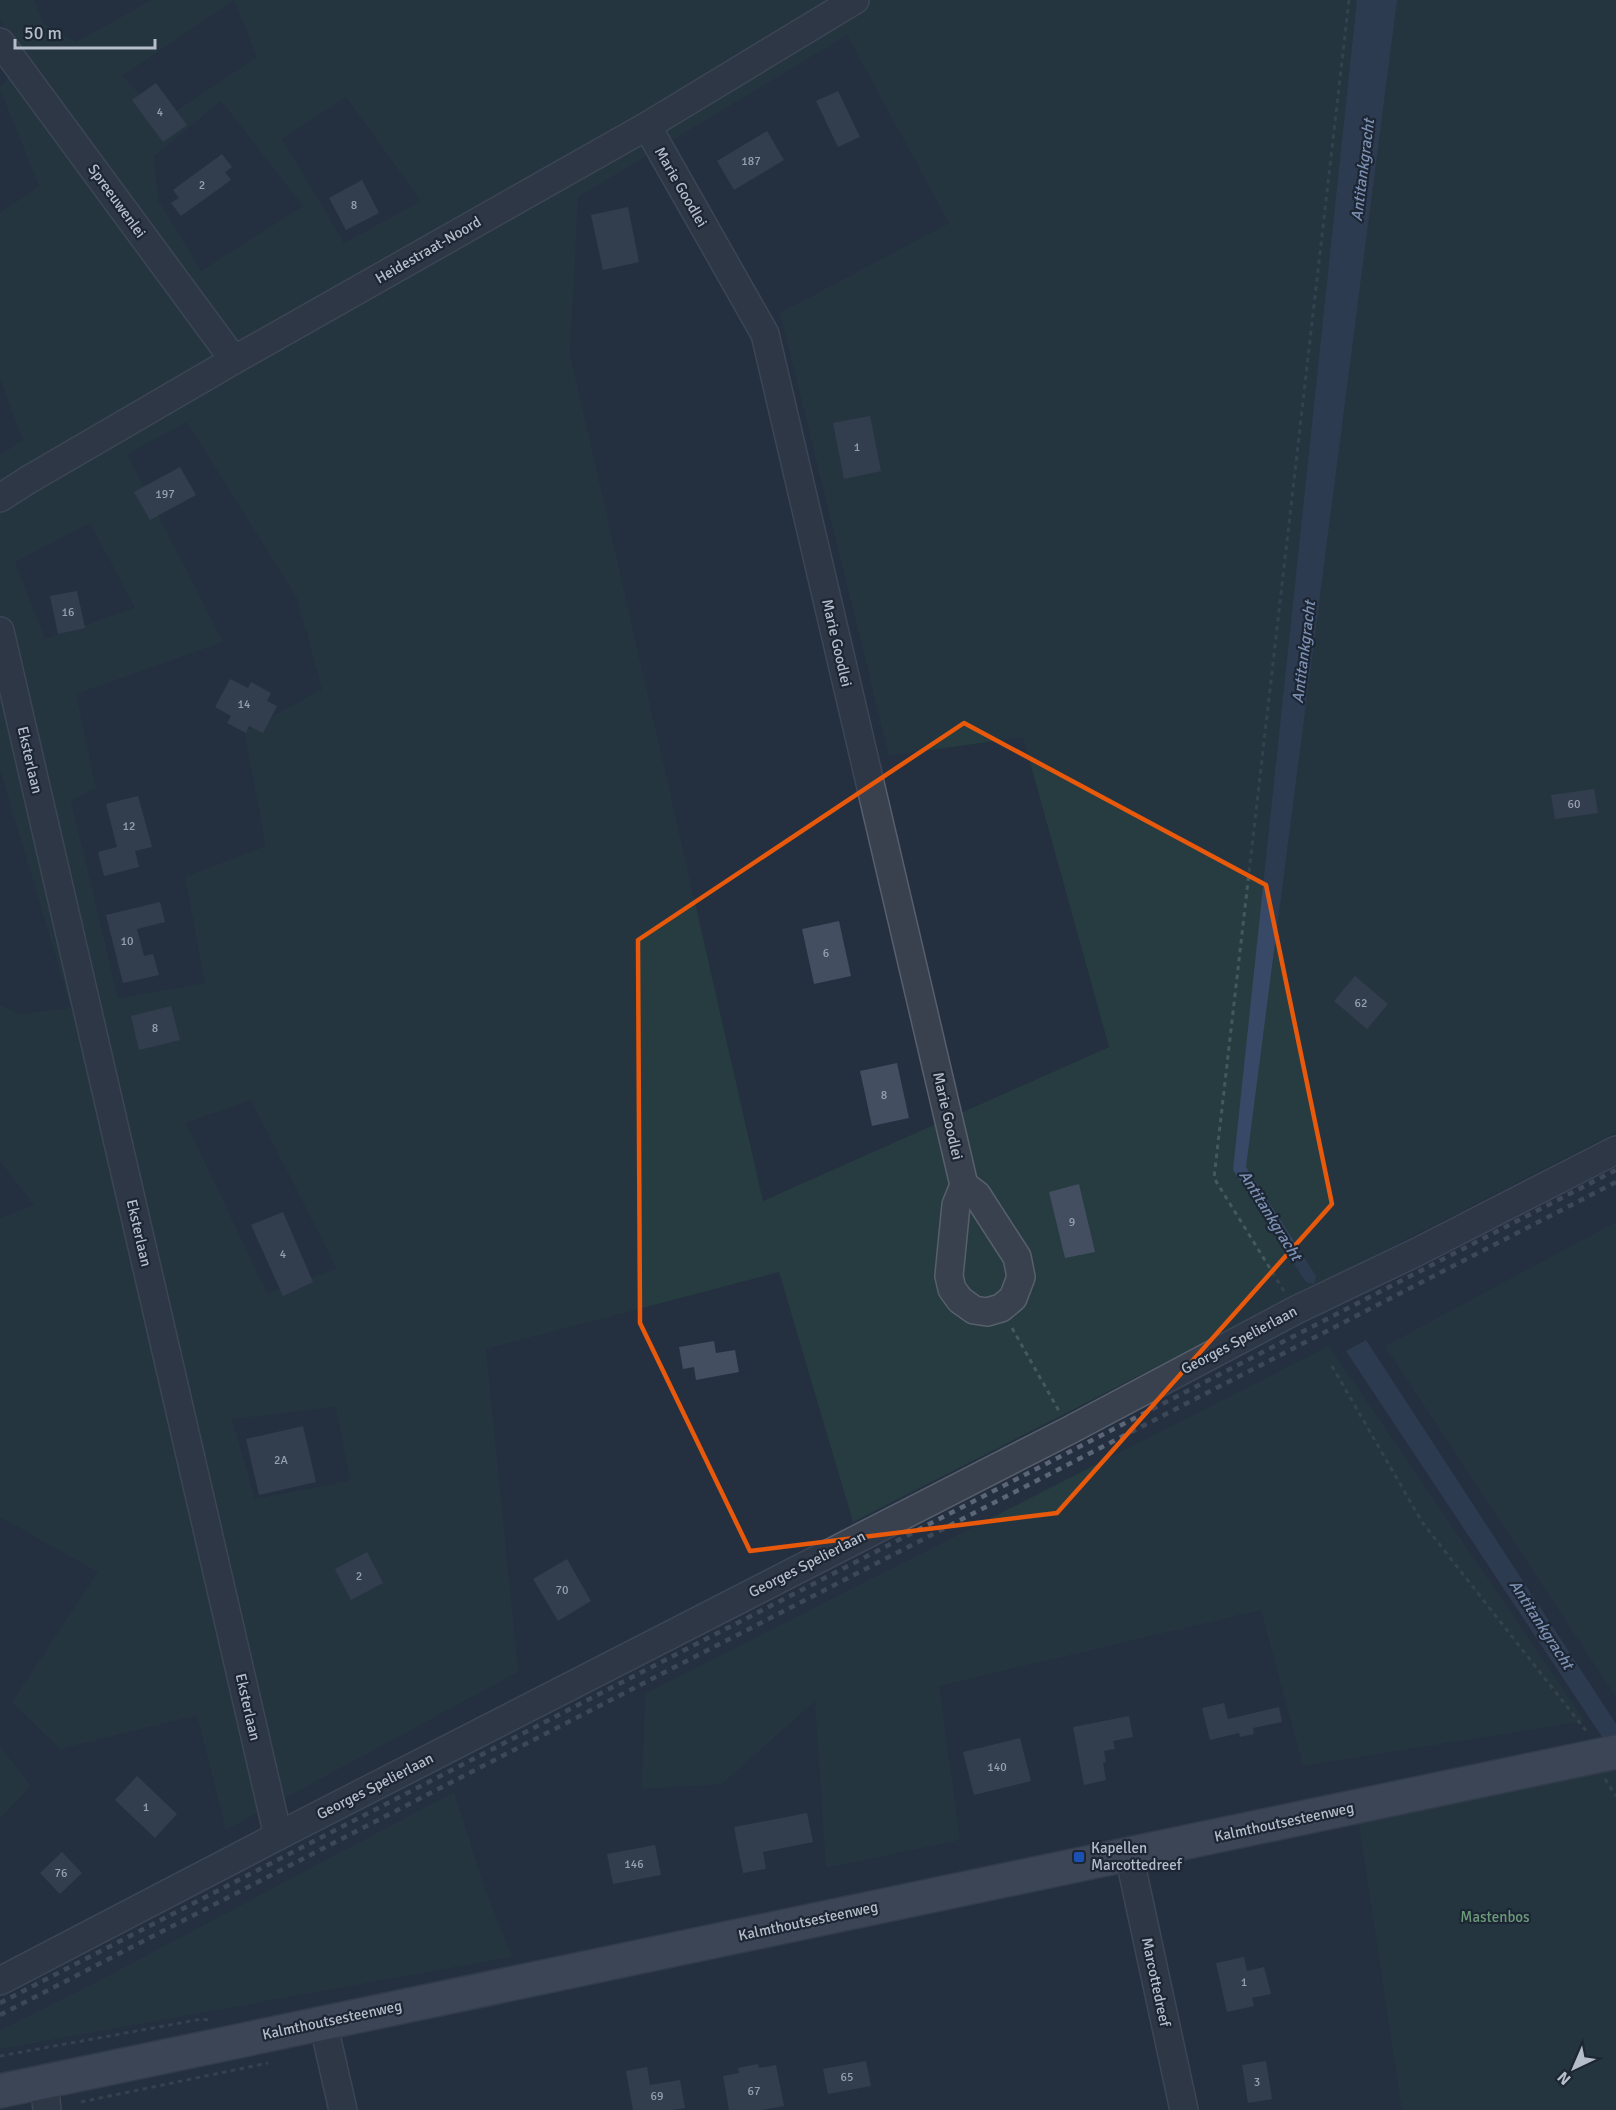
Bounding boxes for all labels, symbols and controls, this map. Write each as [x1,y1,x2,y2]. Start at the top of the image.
scale bar [15,12,154,50]
text: 50 m [24,22,62,44]
house number: 4 [157,105,164,120]
water label: Antitankgracht [1347,115,1379,222]
street label: Marie Goodlei [651,144,711,230]
house number: 187 [741,154,761,169]
street label: Spreeuwenlei [84,161,150,241]
house number: 2 [199,178,205,193]
house number: 8 [351,198,357,213]
street label: Heidestraat-Noord [372,212,484,288]
house number: 1 [854,440,860,455]
house number: 197 [155,487,175,502]
street label: Marie Goodlei [818,597,856,689]
water label: Antitankgracht [1288,597,1320,704]
house number: 16 [62,605,74,620]
house number: 14 [238,697,251,712]
street label: Eksterlaan [14,725,46,795]
house number: 60 [1568,797,1580,812]
house number: 12 [123,819,135,834]
house number: 10 [121,934,133,949]
house number: 6 [823,946,829,961]
house number: 62 [1355,996,1367,1011]
house number: 8 [152,1021,158,1036]
street label: Marie Goodlei [929,1070,967,1162]
house number: 8 [881,1088,887,1103]
water label: Antitankgracht [1234,1167,1307,1266]
street label: Eksterlaan [123,1198,155,1268]
house number: 9 [1069,1215,1075,1230]
house number: 4 [280,1247,287,1262]
street label: Georges Spelierlaan [1178,1302,1300,1378]
house number: 2A [274,1453,289,1468]
street label: Georges Spelierlaan [746,1527,868,1601]
house number: 2 [356,1569,362,1584]
water label: Antitankgracht [1505,1576,1579,1675]
house number: 70 [556,1583,568,1598]
street label: Eksterlaan [232,1672,264,1742]
street label: Georges Spelierlaan [314,1749,436,1823]
house number: 140 [987,1760,1007,1775]
street label: Kalmthoutsesteenweg [1213,1798,1356,1846]
house number: 1 [143,1800,149,1815]
place label: Kapellen Marcottedreef [1091,1839,1183,1874]
marker: Kapellen Marcottedreef [1072,1850,1086,1864]
house number: 146 [624,1857,644,1872]
house number: 76 [55,1866,67,1881]
street label: Kalmthoutsesteenweg [737,1897,880,1945]
park label: Mastenbos [1460,1908,1530,1926]
street label: Marcottedreef [1138,1936,1174,2029]
house number: 1 [1241,1975,1247,1990]
street label: Kalmthoutsesteenweg [261,1996,404,2044]
north arrow [1544,2038,1604,2098]
text: N [1553,2067,1575,2089]
house number: 65 [841,2070,853,2085]
house number: 3 [1254,2075,1260,2090]
house number: 67 [748,2084,760,2099]
house number: 69 [651,2089,663,2104]

